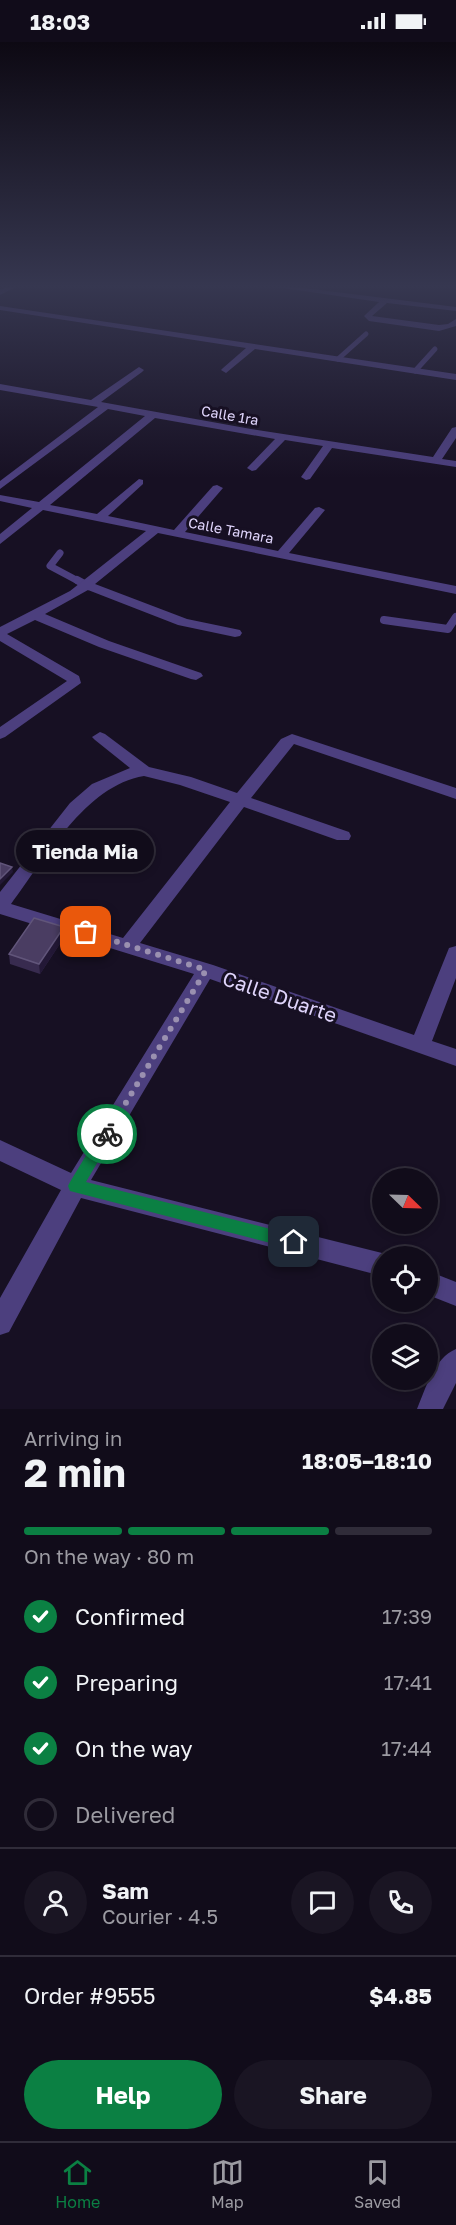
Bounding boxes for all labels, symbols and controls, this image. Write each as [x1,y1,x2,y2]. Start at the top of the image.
text: 18:03 [30,8,90,35]
street label: Calle 1ra [200,402,260,428]
street label: Calle Tamara [187,513,275,547]
callout: Tienda Mia [17,830,155,872]
text: Tienda Mia [32,839,138,863]
pin [60,906,111,957]
icon: bag [69,915,102,948]
street label: Calle Duarte [220,965,340,1027]
courier [77,1104,137,1164]
icon: bike [91,1118,124,1151]
north arrow [372,1168,438,1234]
map controls [372,1168,438,1390]
pin [268,1216,319,1267]
icon: home [277,1225,310,1258]
button: locate [372,1246,438,1312]
button: layers [372,1324,438,1390]
text: Arriving in [24,1426,122,1450]
text: 18:05–18:10 [302,1447,432,1474]
text: 2 min [24,1449,126,1496]
text: On the way · 80 m [24,1544,194,1568]
icon: check [24,1600,57,1633]
text: Confirmed [75,1603,185,1630]
text: 17:39 [382,1604,432,1628]
icon: check [24,1666,57,1699]
text: Preparing [75,1669,178,1696]
text: 17:41 [384,1670,432,1694]
icon: check [24,1732,57,1765]
text: On the way [75,1735,193,1762]
text: 17:44 [381,1736,432,1760]
text: Delivered [75,1801,175,1828]
button: person [24,1871,87,1934]
button: chat [291,1871,354,1934]
button: phone [369,1871,432,1934]
text: Sam [102,1877,149,1904]
text: Courier · 4.5 [102,1904,218,1928]
text: Order #9555 [24,1982,156,2009]
text: $4.85 [369,1982,432,2009]
button: Help [24,2060,222,2129]
button: Share [234,2060,432,2129]
tab: Home [55,2156,100,2212]
tab: Map [211,2156,244,2212]
tab: Saved [354,2156,401,2212]

